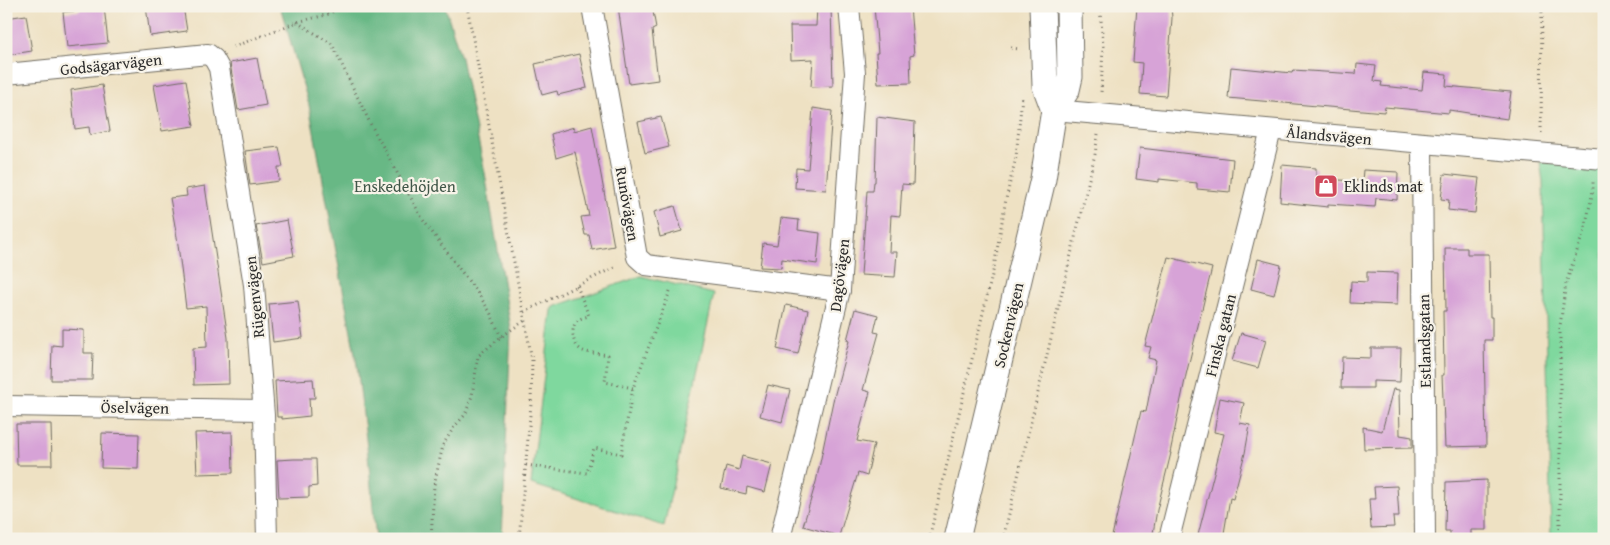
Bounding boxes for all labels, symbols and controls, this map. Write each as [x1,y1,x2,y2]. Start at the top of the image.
street label: Godsägarvägen [59,47,163,81]
street label: Ålandsvägen [1285,119,1373,151]
street label: Runövägen [610,165,646,243]
shop icon: Eklinds mat [1313,173,1339,199]
park label: Enskedehöjden [354,174,456,198]
place label: Eklinds mat [1344,174,1423,198]
street label: Dagövägen [823,237,855,313]
street label: Rügenvägen [238,255,270,339]
street label: Sockenvägen [987,280,1029,370]
street label: Finska gatan [1198,291,1242,379]
street label: Estlandsgatan [1411,294,1437,388]
street label: Öselvägen [101,394,169,420]

